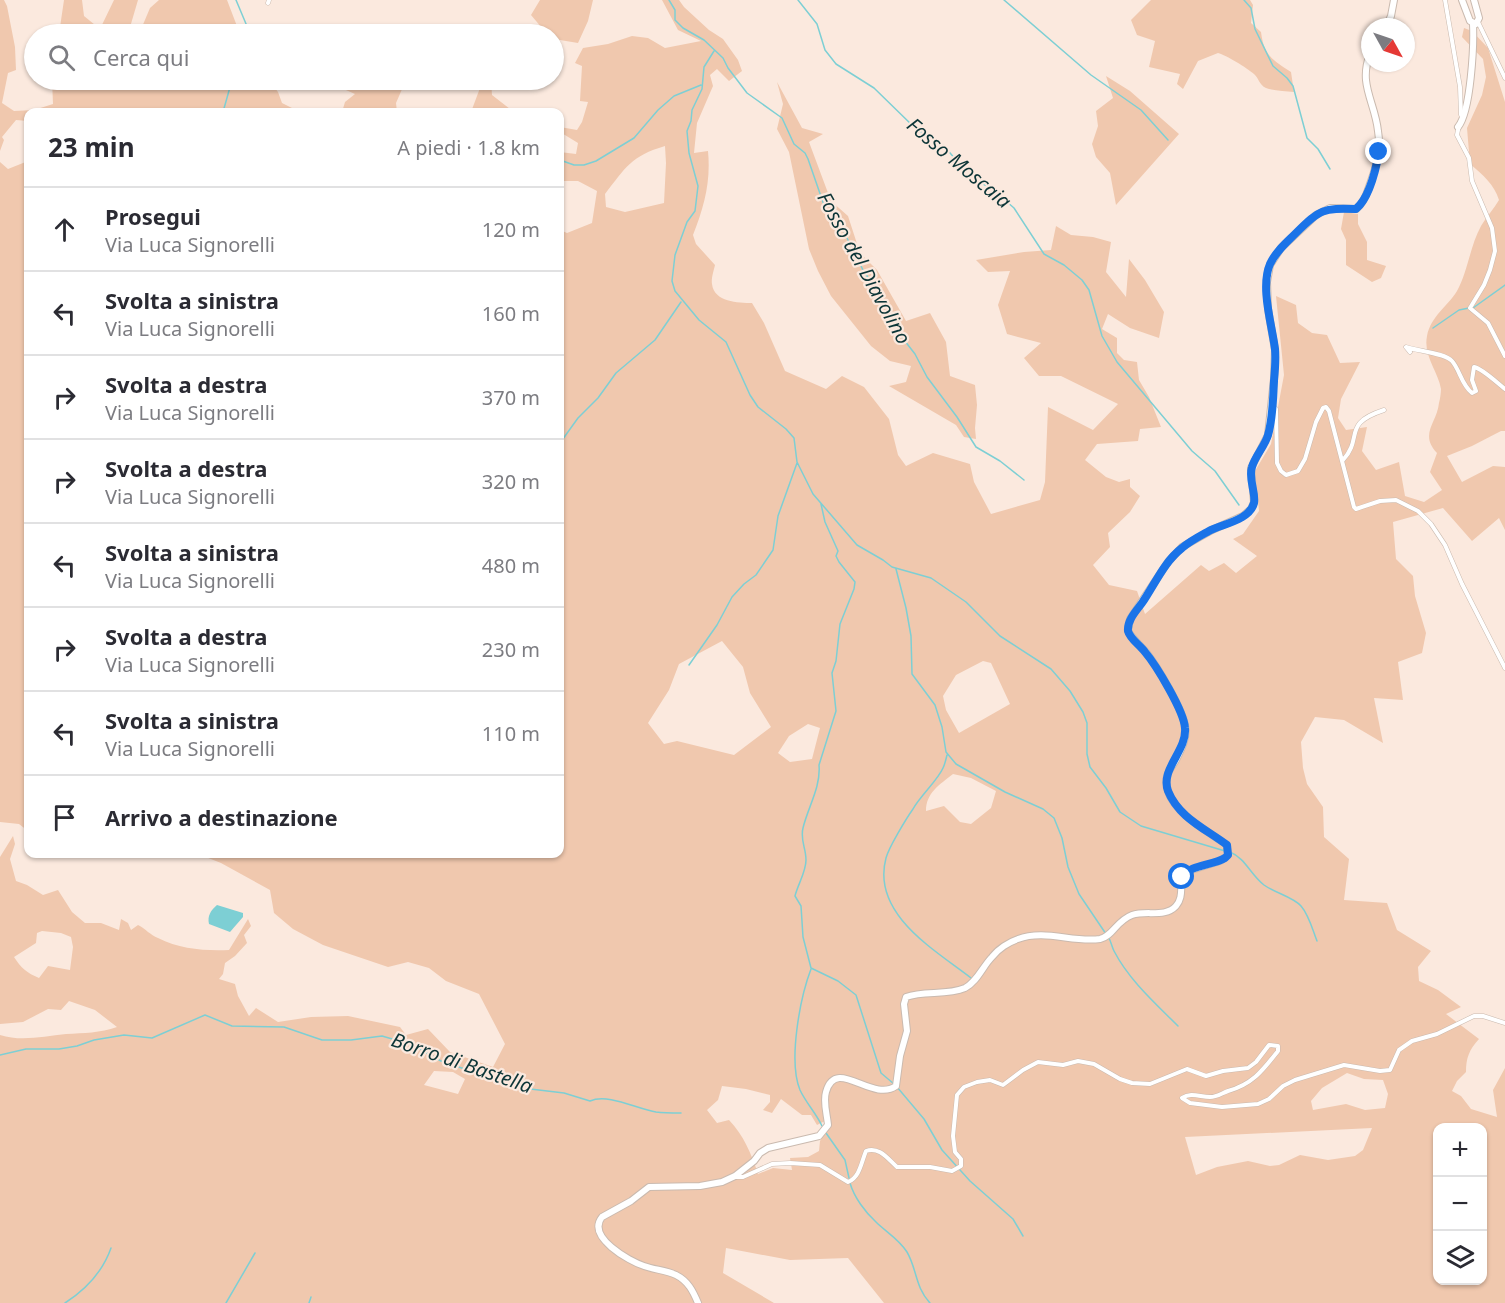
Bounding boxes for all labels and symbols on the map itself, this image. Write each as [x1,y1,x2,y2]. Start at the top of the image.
north arrow [1361,18,1415,72]
water label: Fosso Moscaia [902,111,1017,214]
route end [1365,138,1391,164]
water label: Fosso del Diavolino [811,187,917,349]
route start [1168,863,1194,889]
water label: Borro di Bastella [388,1026,536,1099]

